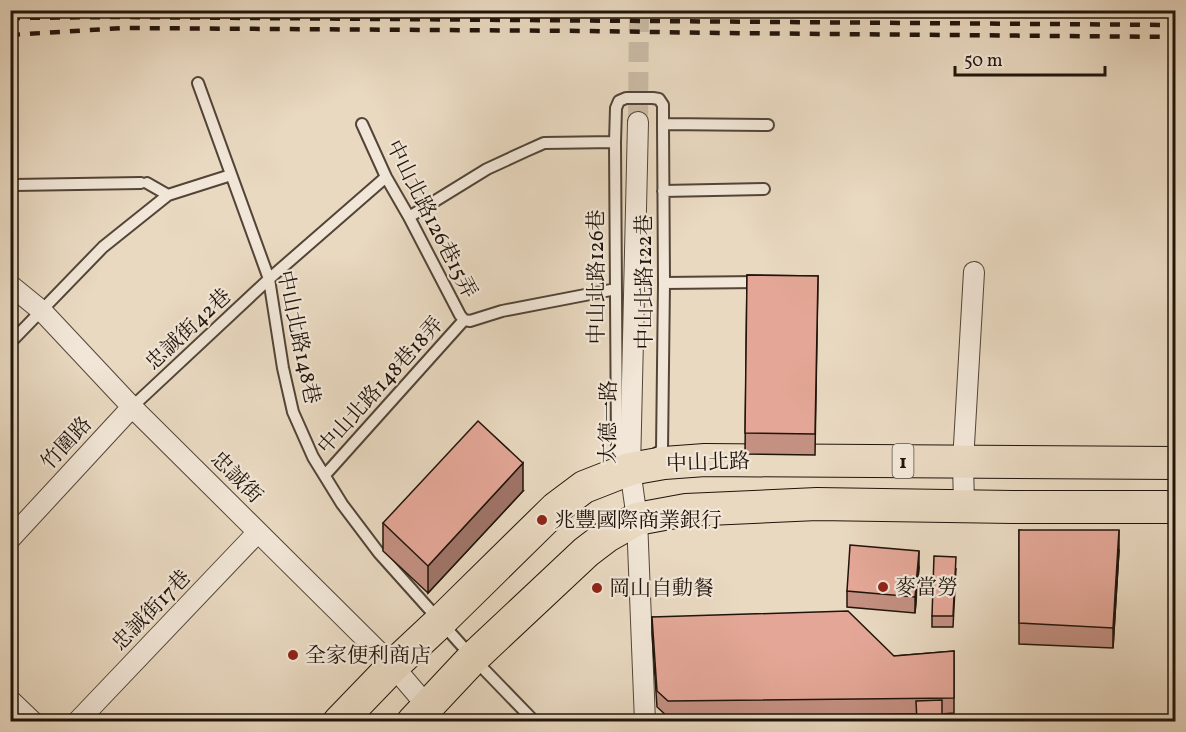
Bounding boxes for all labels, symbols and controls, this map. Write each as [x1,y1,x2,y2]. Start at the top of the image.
scale bar [955,39,1105,77]
text: 50 m [964,49,1003,74]
street label: 中山北路126巷15弄 [378,135,483,304]
street label: 中山北路126巷 [583,209,612,345]
street label: 中山北路122巷 [631,214,660,350]
street label: 中山北路148巷 [269,268,326,407]
street label: 忠誠街42巷 [140,283,238,377]
street label: 中山北路148巷18弄 [312,311,451,461]
street label: 大德一路 [594,380,625,464]
street label: 竹圍路 [35,411,99,477]
road number: 1 [892,444,914,478]
street label: 忠誠街 [203,446,268,511]
street label: 中山北路 [666,448,751,479]
place label: 兆豐國際商業銀行 [554,507,722,536]
marker: 兆豐國際商業銀行 [535,513,549,527]
street label: 忠誠街17巷 [106,564,198,658]
place label: 麥當勞 [895,574,958,603]
place label: 岡山自動餐 [609,575,714,604]
marker: 麥當勞 [876,580,890,594]
marker: 岡山自動餐 [590,581,604,595]
place label: 全家便利商店 [305,642,431,671]
marker: 全家便利商店 [286,648,300,662]

